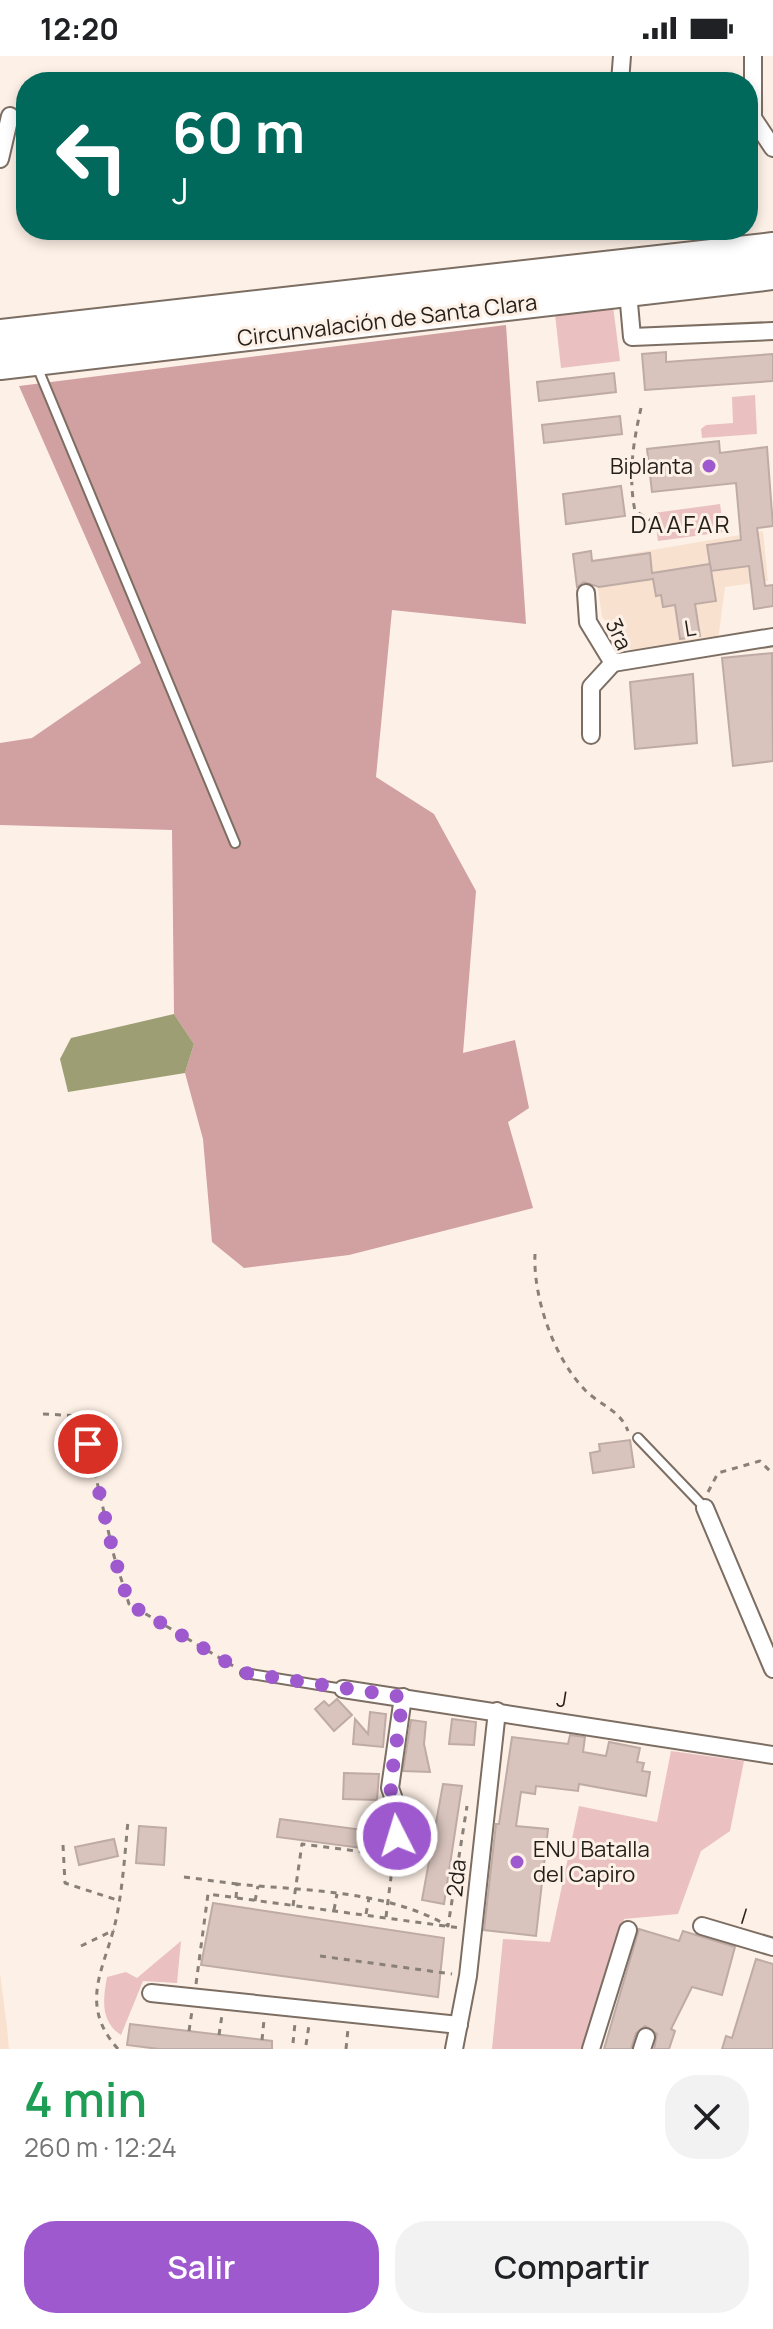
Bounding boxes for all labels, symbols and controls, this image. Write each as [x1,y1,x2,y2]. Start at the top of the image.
text: 12:20 [40,8,119,49]
text: 60 m [172,93,305,170]
icon: left [40,104,144,208]
text: J [172,166,189,215]
street label: Circunvalación de Santa Clara [235,287,539,353]
place label: Biplanta [610,451,693,481]
marker: Biplanta [700,457,718,475]
district label: DAAFAR [630,507,732,540]
street label: L [682,612,698,644]
street label: 3ra [599,613,639,655]
pin [54,1410,122,1478]
icon: arrive [66,1422,110,1466]
street label: J [555,1683,569,1715]
position arrow [355,1794,439,1878]
place label: ENU Batalla del Capiro [533,1834,650,1889]
marker: ENU Batalla del Capiro [508,1853,526,1871]
street label: 2da [439,1858,473,1898]
street label: I [737,1901,751,1931]
text: 4 min [24,2066,147,2131]
button: close [665,2075,749,2159]
text: 260 m · 12:24 [24,2129,177,2165]
button: Salir [24,2221,379,2313]
button: Compartir [395,2221,749,2313]

